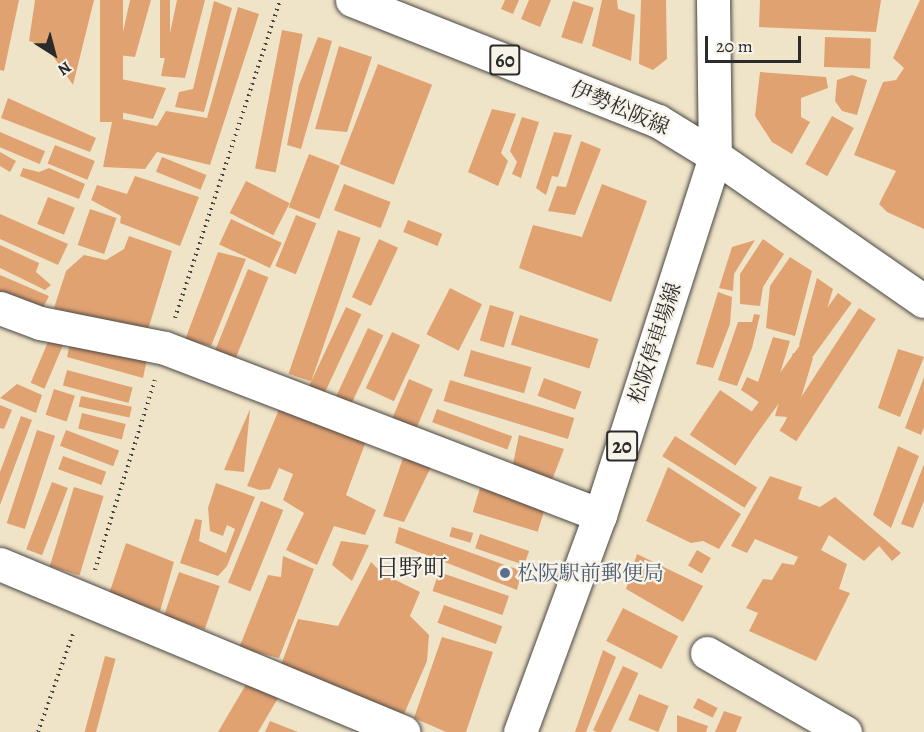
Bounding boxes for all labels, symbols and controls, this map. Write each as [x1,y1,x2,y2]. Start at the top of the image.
north arrow [24,24,84,84]
scale bar [708,24,804,62]
text: 20 m [716,34,753,58]
road number: 60 [488,43,522,77]
text: N [53,56,76,81]
street label: 伊勢松阪線 [567,76,673,140]
street label: 松阪停車場線 [624,279,686,407]
road number: 20 [606,429,638,463]
district label: 日野町 [375,555,447,583]
place label: 松阪駅前郵便局 [517,560,664,586]
marker: 松阪駅前郵便局 [498,566,512,580]

